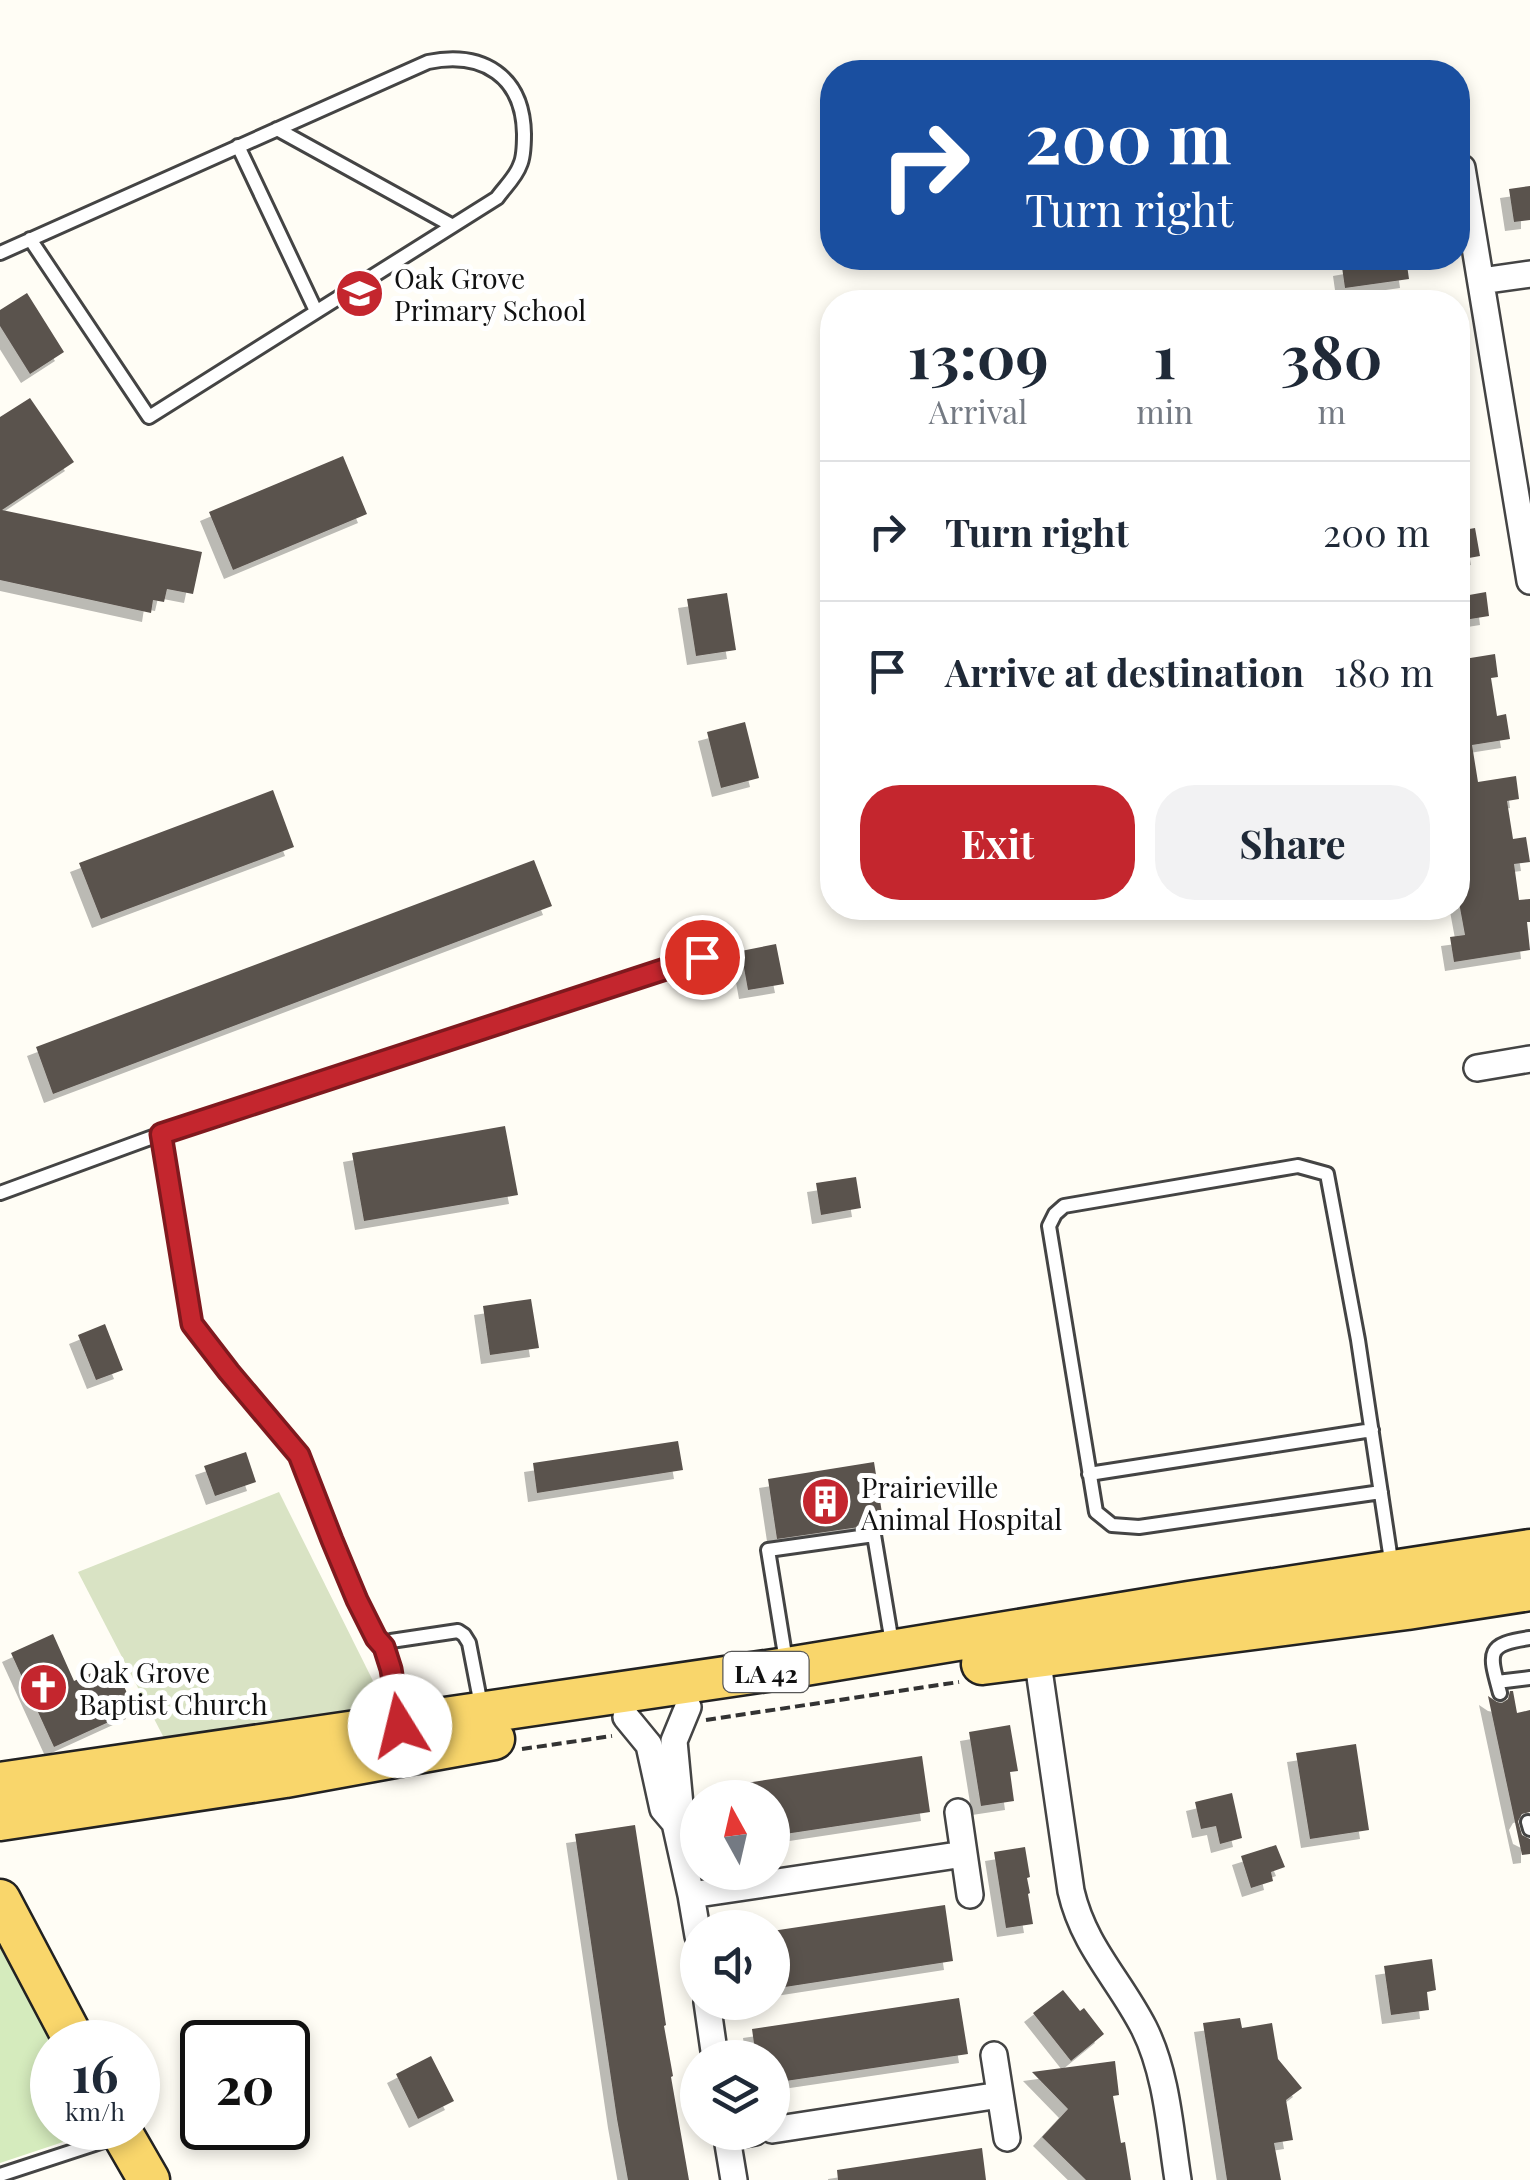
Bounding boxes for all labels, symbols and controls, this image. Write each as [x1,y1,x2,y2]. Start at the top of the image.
text: 200 m [1025,88,1232,182]
icon: right [860,100,990,230]
text: Turn right [1025,178,1233,238]
place label: Oak Grove Primary School [394,259,586,328]
school or university icon: Oak Grove Primary School [333,267,385,319]
text: 13:09 [908,314,1049,394]
text: 1 [1153,314,1176,394]
text: 380 [1281,314,1382,394]
text: Arrival [929,389,1027,432]
text: min [1136,389,1193,432]
text: m [1317,389,1346,432]
icon: right [860,504,915,559]
text: Turn right [945,506,1129,557]
text: 200 m [1323,506,1430,557]
icon: arrive [860,644,915,699]
text: Arrive at destination [945,646,1304,697]
text: 180 m [1334,646,1434,697]
button: Exit [860,785,1135,900]
button: Share [1155,785,1430,900]
pin [660,915,745,1000]
icon: arrive [675,930,730,985]
place label: Prairieville Animal Hospital [860,1468,1062,1537]
building icon: Prairieville Animal Hospital [800,1476,852,1528]
road number: LA 42 [724,1652,808,1692]
place label: Oak Grove Baptist Church [79,1653,268,1722]
church icon: Oak Grove Baptist Church [18,1661,70,1713]
position arrow [348,1674,452,1778]
north arrow [680,1780,790,1890]
map controls [680,1780,790,2150]
button: sound [680,1910,790,2020]
speed limit sign: 20 [180,2020,310,2150]
text: 16 [71,2039,119,2106]
button: layers [680,2040,790,2150]
text: km/h [65,2094,125,2127]

